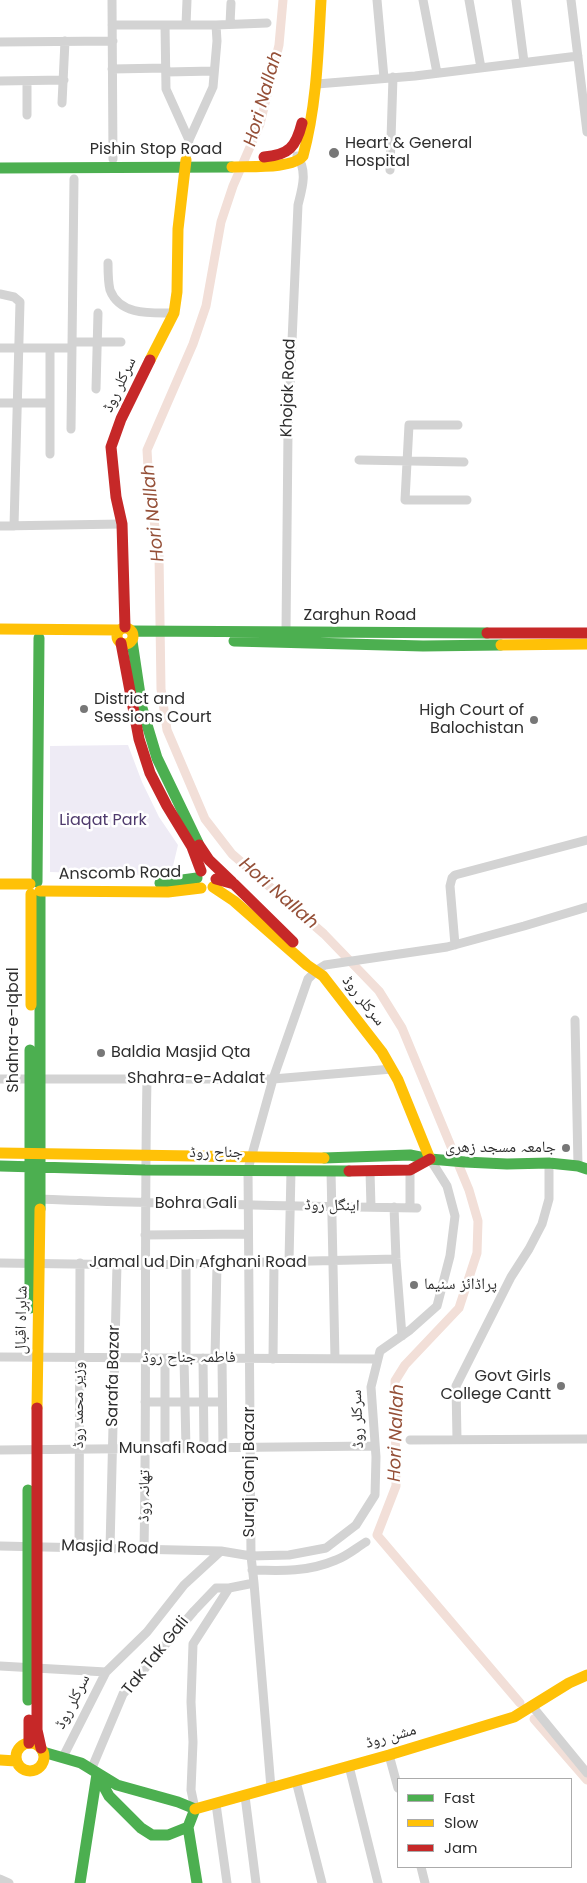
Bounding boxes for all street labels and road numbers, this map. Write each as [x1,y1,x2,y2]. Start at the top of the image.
street label: Pishin Stop Road [90,140,222,160]
street label: Khojak Road [278,338,300,438]
street label: سرکلر روڈ [99,354,141,416]
street label: Zarghun Road [304,606,416,626]
street label: Anscomb Road [59,863,181,885]
street label: Shahra-e-Iqbal [4,967,24,1093]
street label: سرکلر روڈ [337,972,389,1030]
street label: Shahra-e-Adalat [127,1069,265,1089]
street label: جناح روڈ [189,1143,243,1163]
street label: Bohra Gali [155,1194,237,1214]
street label: اینگل روڈ [304,1196,360,1216]
street label: Jamal ud Din Afghani Road [89,1253,307,1273]
street label: شاہراہ اقبال [12,1285,32,1355]
street label: Sarafa Bazar [104,1325,124,1427]
street label: فاطمہ جناح روڈ [142,1348,236,1368]
street label: وزیر محمد روڈ [69,1362,89,1448]
street label: سرکلر روڈ [347,1389,369,1449]
street label: Suraj Ganj Bazar [240,1406,260,1538]
street label: Munsafi Road [119,1439,227,1459]
street label: تھانہ روڈ [135,1470,155,1522]
street label: Masjid Road [61,1537,159,1559]
street label: Tak Tak Gali [119,1613,193,1699]
street label: سرکلر روڈ [51,1672,95,1732]
street label: مشن روڈ [363,1721,419,1753]

